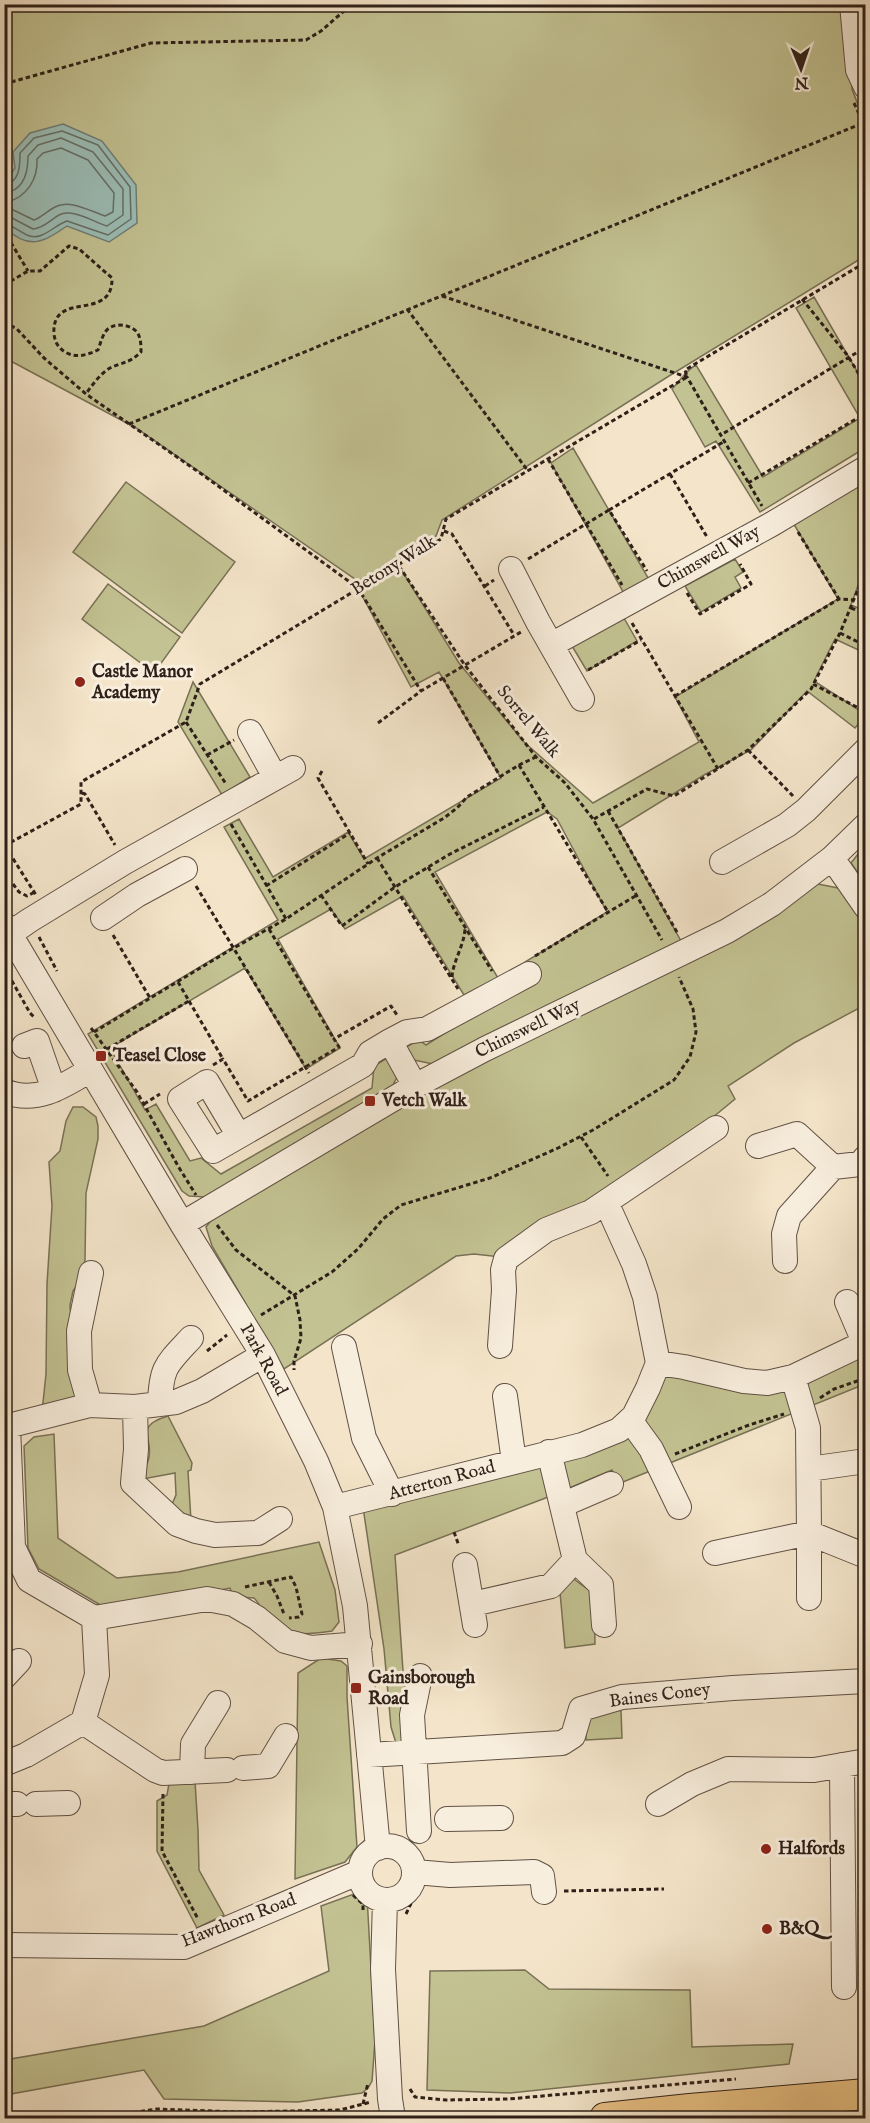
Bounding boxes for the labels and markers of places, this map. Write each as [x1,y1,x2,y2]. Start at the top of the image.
place label: Castle Manor Academy [91,661,193,705]
marker: Castle Manor Academy [73,675,87,689]
place label: Teasel Close [112,1045,207,1068]
marker: Teasel Close [94,1049,108,1063]
place label: Vetch Walk [381,1090,468,1113]
marker: Vetch Walk [363,1094,377,1108]
place label: Gainsborough Road [368,1667,475,1711]
marker: Gainsborough Road [349,1681,363,1695]
place label: Halfords [778,1838,845,1861]
marker: Halfords [759,1842,773,1856]
place label: B&Q [779,1918,832,1941]
marker: B&Q [760,1922,774,1936]

